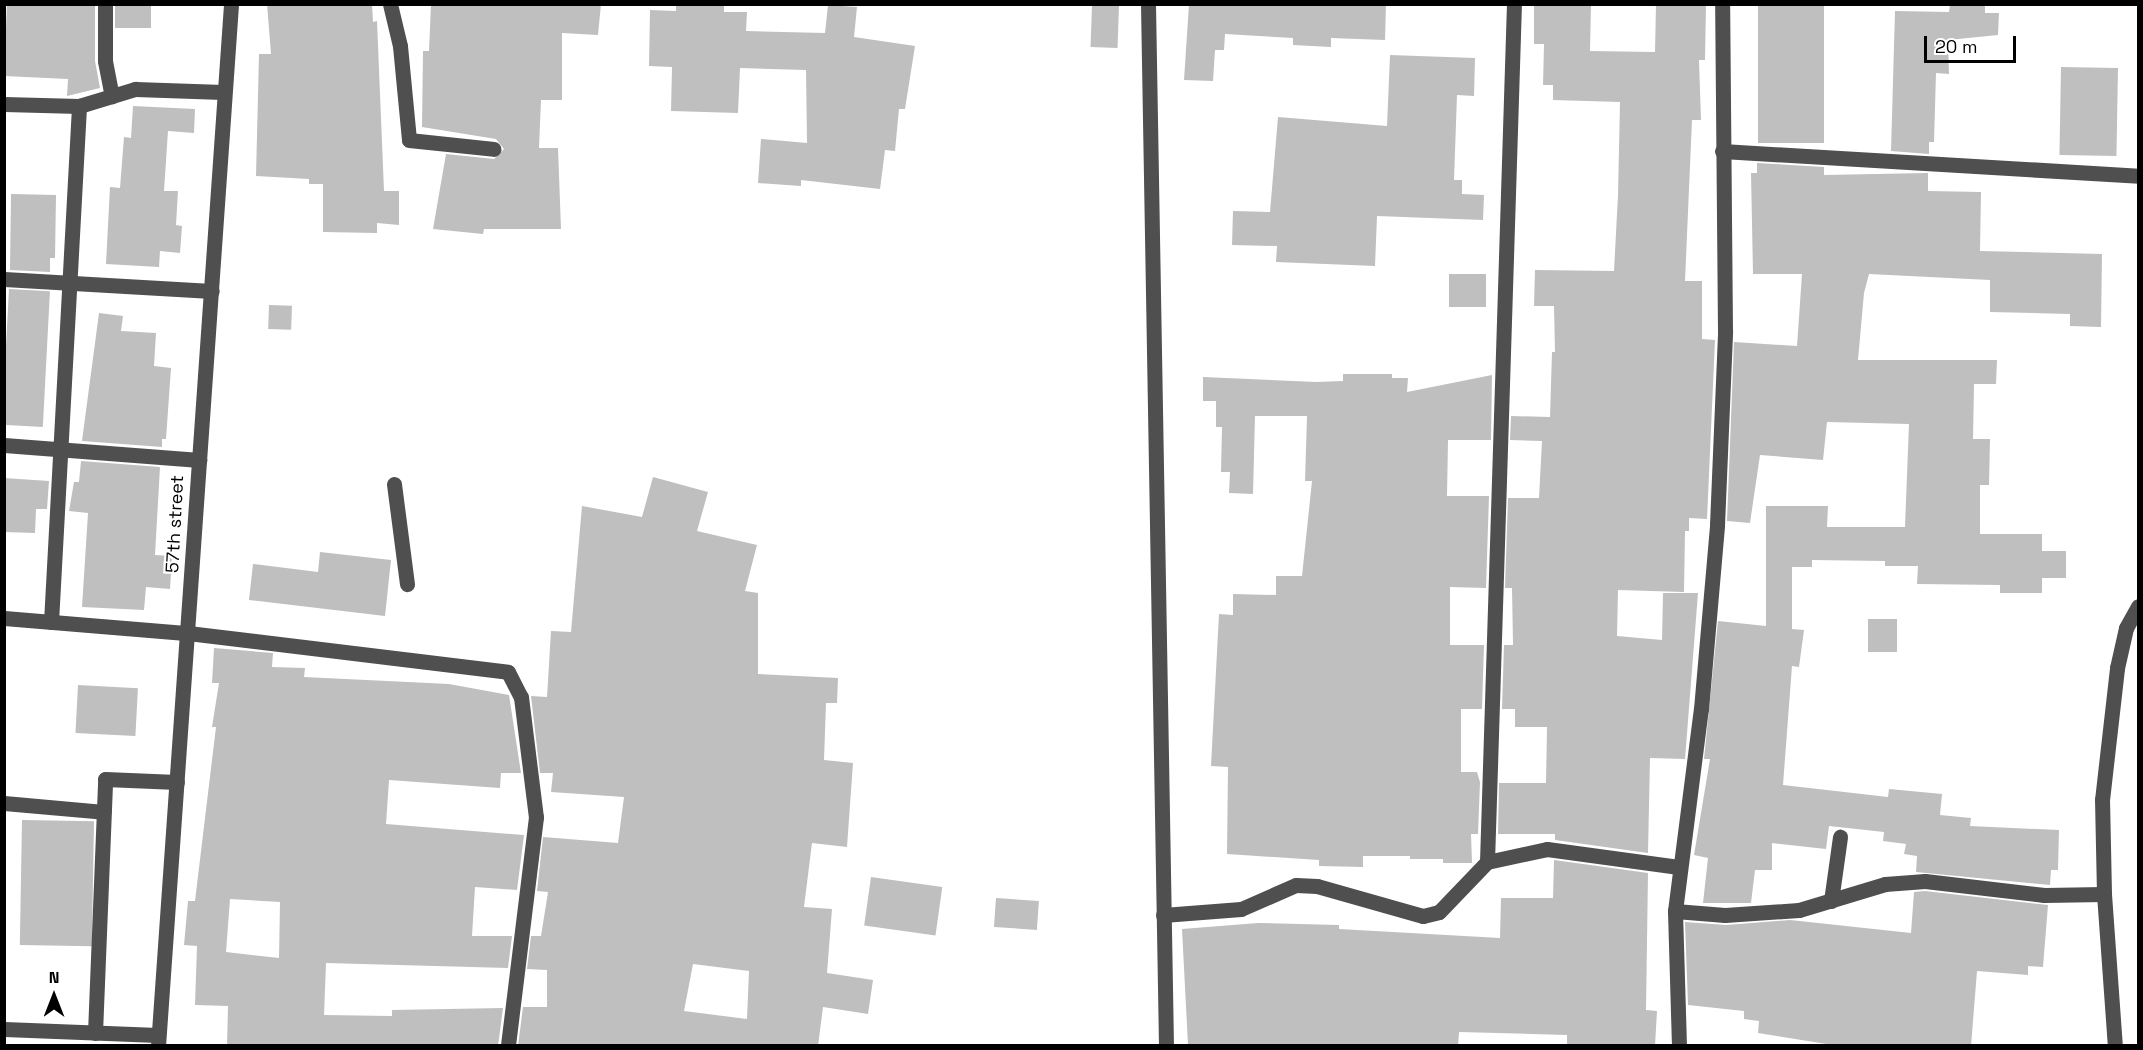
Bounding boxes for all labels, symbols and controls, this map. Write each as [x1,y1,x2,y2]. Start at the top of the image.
scale bar [1927,24,2018,62]
text: 20 m [1935,35,1978,58]
street label: 57th street [162,475,188,573]
north arrow [24,966,84,1026]
text: N [49,967,59,988]

